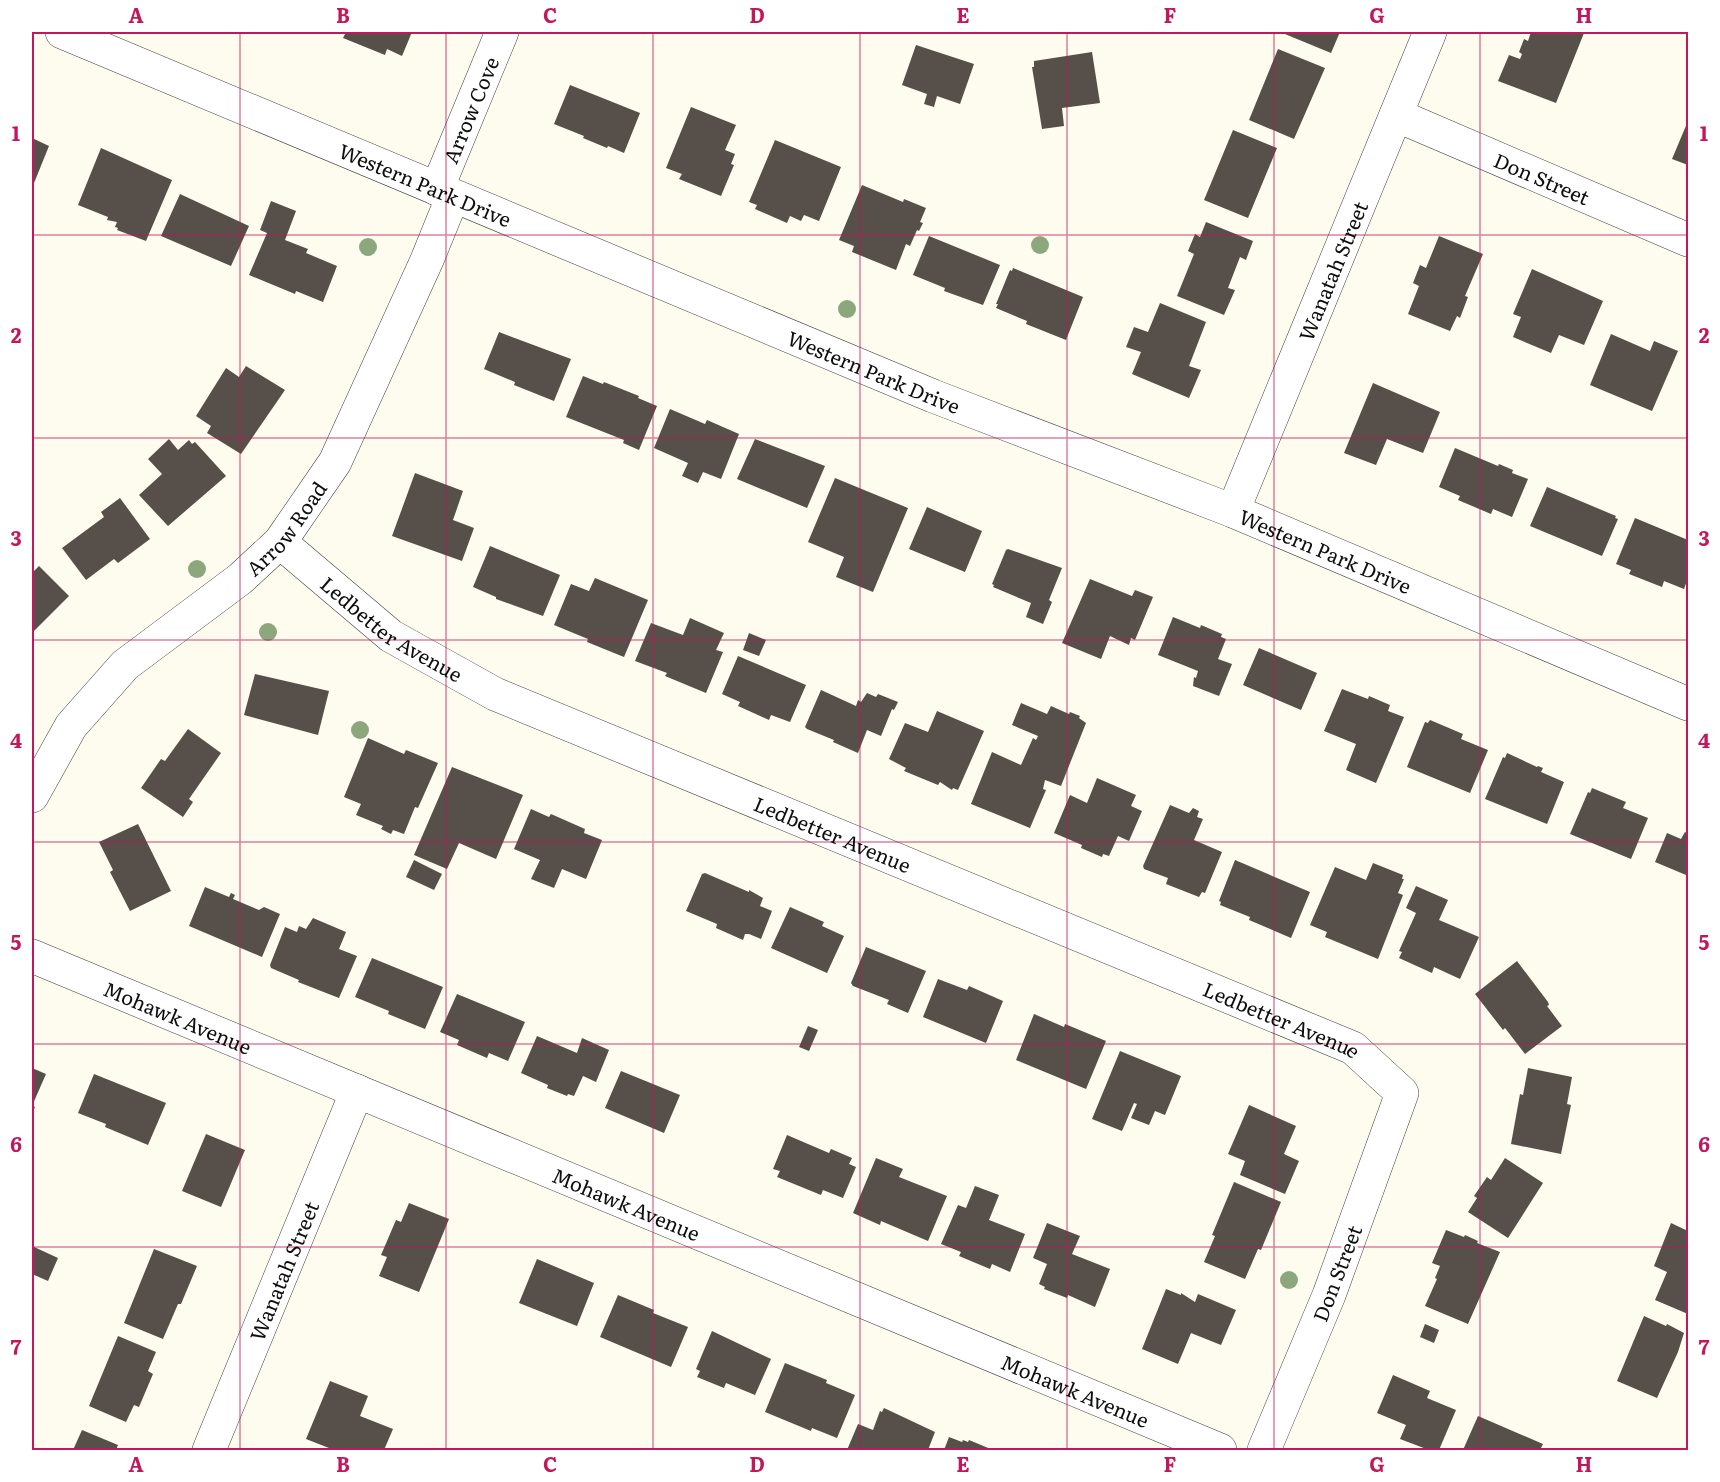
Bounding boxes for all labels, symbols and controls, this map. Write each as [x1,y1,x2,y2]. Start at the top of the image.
text: A [128,0,144,29]
text: B [336,0,350,29]
text: C [543,0,557,29]
text: D [749,0,765,29]
text: E [956,0,970,29]
text: F [1164,0,1177,29]
text: G [1369,0,1385,29]
text: H [1576,0,1592,29]
street label: Arrow Cove [434,52,505,167]
text: 1 [12,117,20,147]
text: 1 [1700,117,1708,147]
street label: Western Park Drive [335,135,516,233]
street label: Don Street [1490,144,1595,211]
street label: Wanatah Street [1290,196,1374,345]
text: 2 [11,319,22,349]
text: 2 [1699,319,1710,349]
street label: Western Park Drive [783,322,965,420]
street label: Arrow Road [238,475,333,582]
street label: Western Park Drive [1235,501,1416,600]
text: 3 [10,522,22,552]
text: 3 [1698,522,1710,552]
street label: Ledbetter Avenue [315,568,468,688]
text: 4 [10,724,22,754]
text: 4 [1698,724,1710,754]
street label: Ledbetter Avenue [750,788,916,879]
text: 5 [11,926,22,956]
text: 5 [1699,926,1710,956]
street label: Mohawk Avenue [99,973,256,1061]
street label: Ledbetter Avenue [1199,973,1368,1064]
text: 6 [10,1128,22,1158]
text: 6 [1698,1128,1710,1158]
street label: Mohawk Avenue [548,1159,705,1247]
street label: Wanatah Street [241,1196,325,1345]
street label: Don Street [1304,1220,1368,1326]
text: 7 [11,1331,22,1361]
text: 7 [1699,1331,1710,1361]
street label: Mohawk Avenue [997,1346,1154,1434]
text: A [128,1448,144,1478]
text: B [336,1448,350,1478]
text: C [543,1448,557,1478]
text: D [749,1448,765,1478]
text: E [956,1448,970,1478]
text: F [1164,1448,1177,1478]
text: G [1369,1448,1385,1478]
text: H [1576,1448,1592,1478]

